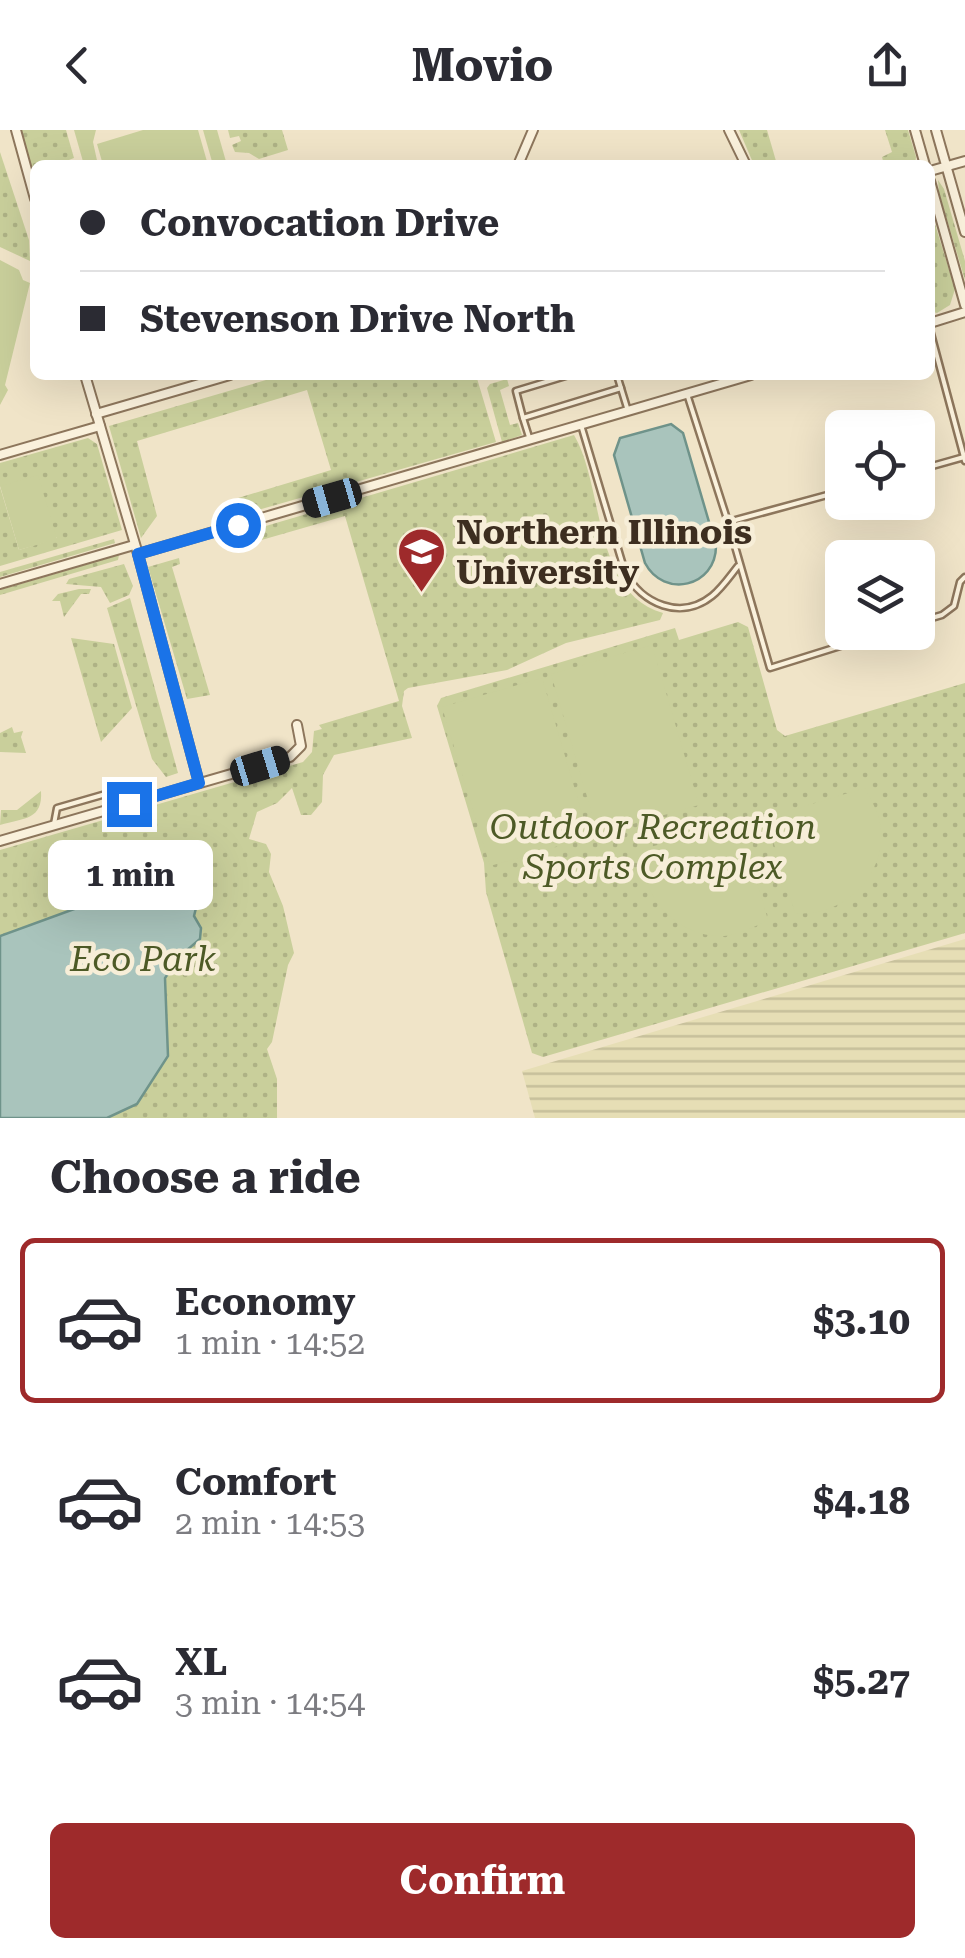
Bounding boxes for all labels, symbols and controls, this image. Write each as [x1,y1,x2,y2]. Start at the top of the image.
icon: back [50,38,105,93]
icon: share [860,38,915,93]
text: Movio [412,39,553,92]
text: Convocation Drive [140,201,499,245]
text: Stevenson Drive North [140,297,575,341]
map controls [825,410,935,650]
button: locate [825,410,935,520]
car [299,475,365,521]
route start [216,503,261,548]
place label: Northern Illinois University [456,512,752,593]
school or university icon: Northern Illinois University [395,526,447,594]
button: layers [825,540,935,650]
car [227,743,293,789]
route end [107,782,152,827]
park label: Outdoor Recreation Sports Complex [490,807,816,888]
callout: 1 min [46,839,212,909]
text: 1 min [86,856,175,894]
park label: Eco Park [69,939,216,980]
text: Choose a ride [50,1151,361,1204]
icon: car [55,1276,145,1366]
text: Economy [175,1280,355,1324]
text: $3.10 [813,1299,910,1343]
text: 1 min · 14:52 [175,1324,365,1362]
icon: car [55,1456,145,1546]
text: Comfort [175,1460,336,1504]
text: $4.18 [813,1479,910,1523]
text: 2 min · 14:53 [175,1504,365,1542]
icon: car [55,1636,145,1726]
text: XL [175,1640,227,1684]
text: $5.27 [813,1659,910,1703]
text: 3 min · 14:54 [175,1684,365,1722]
button: Confirm [50,1823,915,1938]

